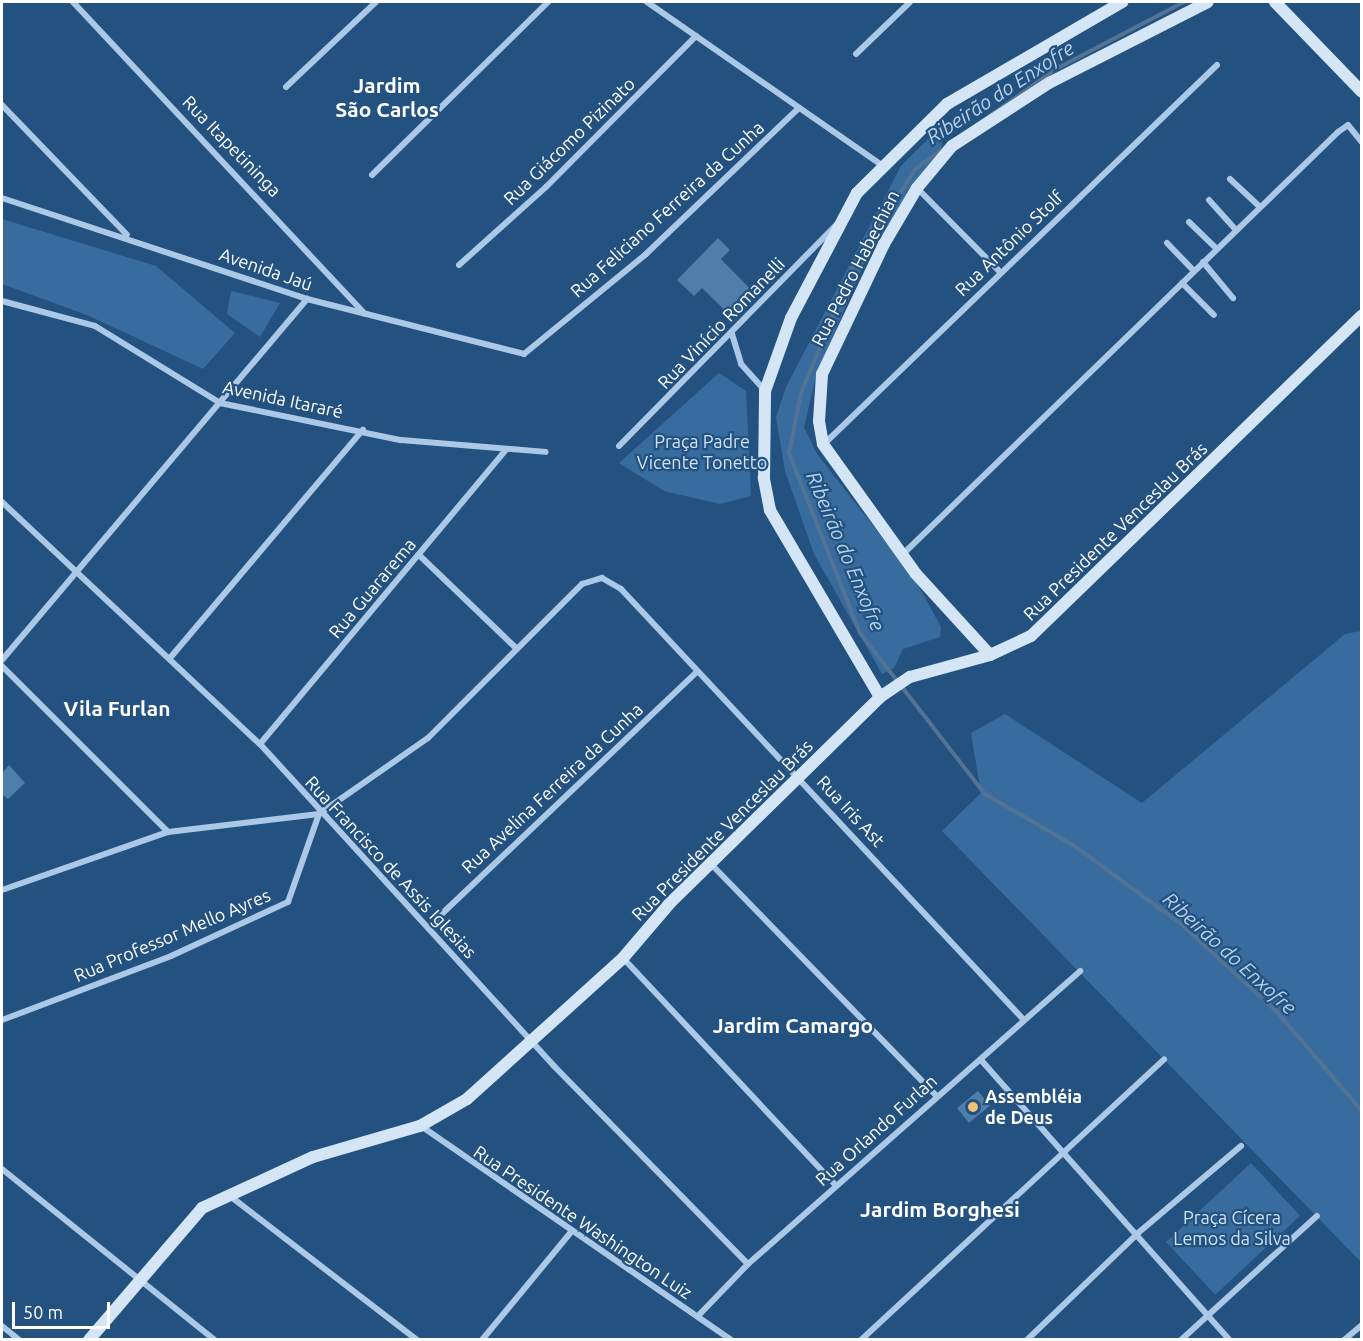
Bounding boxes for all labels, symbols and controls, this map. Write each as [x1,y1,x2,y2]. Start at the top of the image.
water label: Ribeirão do Enxofre [922,35,1078,149]
district label: Jardim São Carlos [335,72,439,122]
street label: Rua Giácomo Pizinato [499,73,639,209]
street label: Rua Itapetininga [178,91,286,201]
street label: Rua Feliciano Ferreira da Cunha [566,116,768,302]
street label: Rua Pedro Habechian [806,186,904,350]
street label: Rua Antônio Stolf [950,186,1068,300]
street label: Avenida Jaú [217,243,315,295]
street label: Rua Vinício Romanelli [653,253,789,393]
street label: Avenida Itararé [221,376,345,422]
park label: Praça Padre Vicente Tonetto [637,431,767,474]
street label: Rua Presidente Venceslau Brás [1019,437,1211,625]
water label: Ribeirão do Enxofre [802,468,890,634]
street label: Rua Guararema [324,534,420,642]
district label: Vila Furlan [64,695,170,721]
street label: Rua Avelina Ferreira da Cunha [457,698,647,878]
street label: Rua Presidente Venceslau Brás [627,735,817,925]
street label: Rua Francisco de Assis Iglesias [301,771,481,963]
street label: Rua Iris Ast [813,771,889,851]
street label: Rua Professor Mello Ayres [71,884,273,986]
water label: Ribeirão do Enxofre [1158,887,1302,1019]
district label: Jardim Camargo [713,1012,873,1038]
street label: Rua Orlando Furlan [811,1070,941,1190]
place label: Assembléia de Deus [985,1086,1082,1128]
marker: Assembléia de Deus [966,1100,980,1114]
street label: Rua Presidente Washington Luiz [470,1141,696,1303]
district label: Jardim Borghesi [860,1196,1020,1222]
park label: Praça Cícera Lemos da Silva [1173,1207,1291,1250]
scale bar [15,1290,112,1328]
text: 50 m [23,1302,63,1322]

